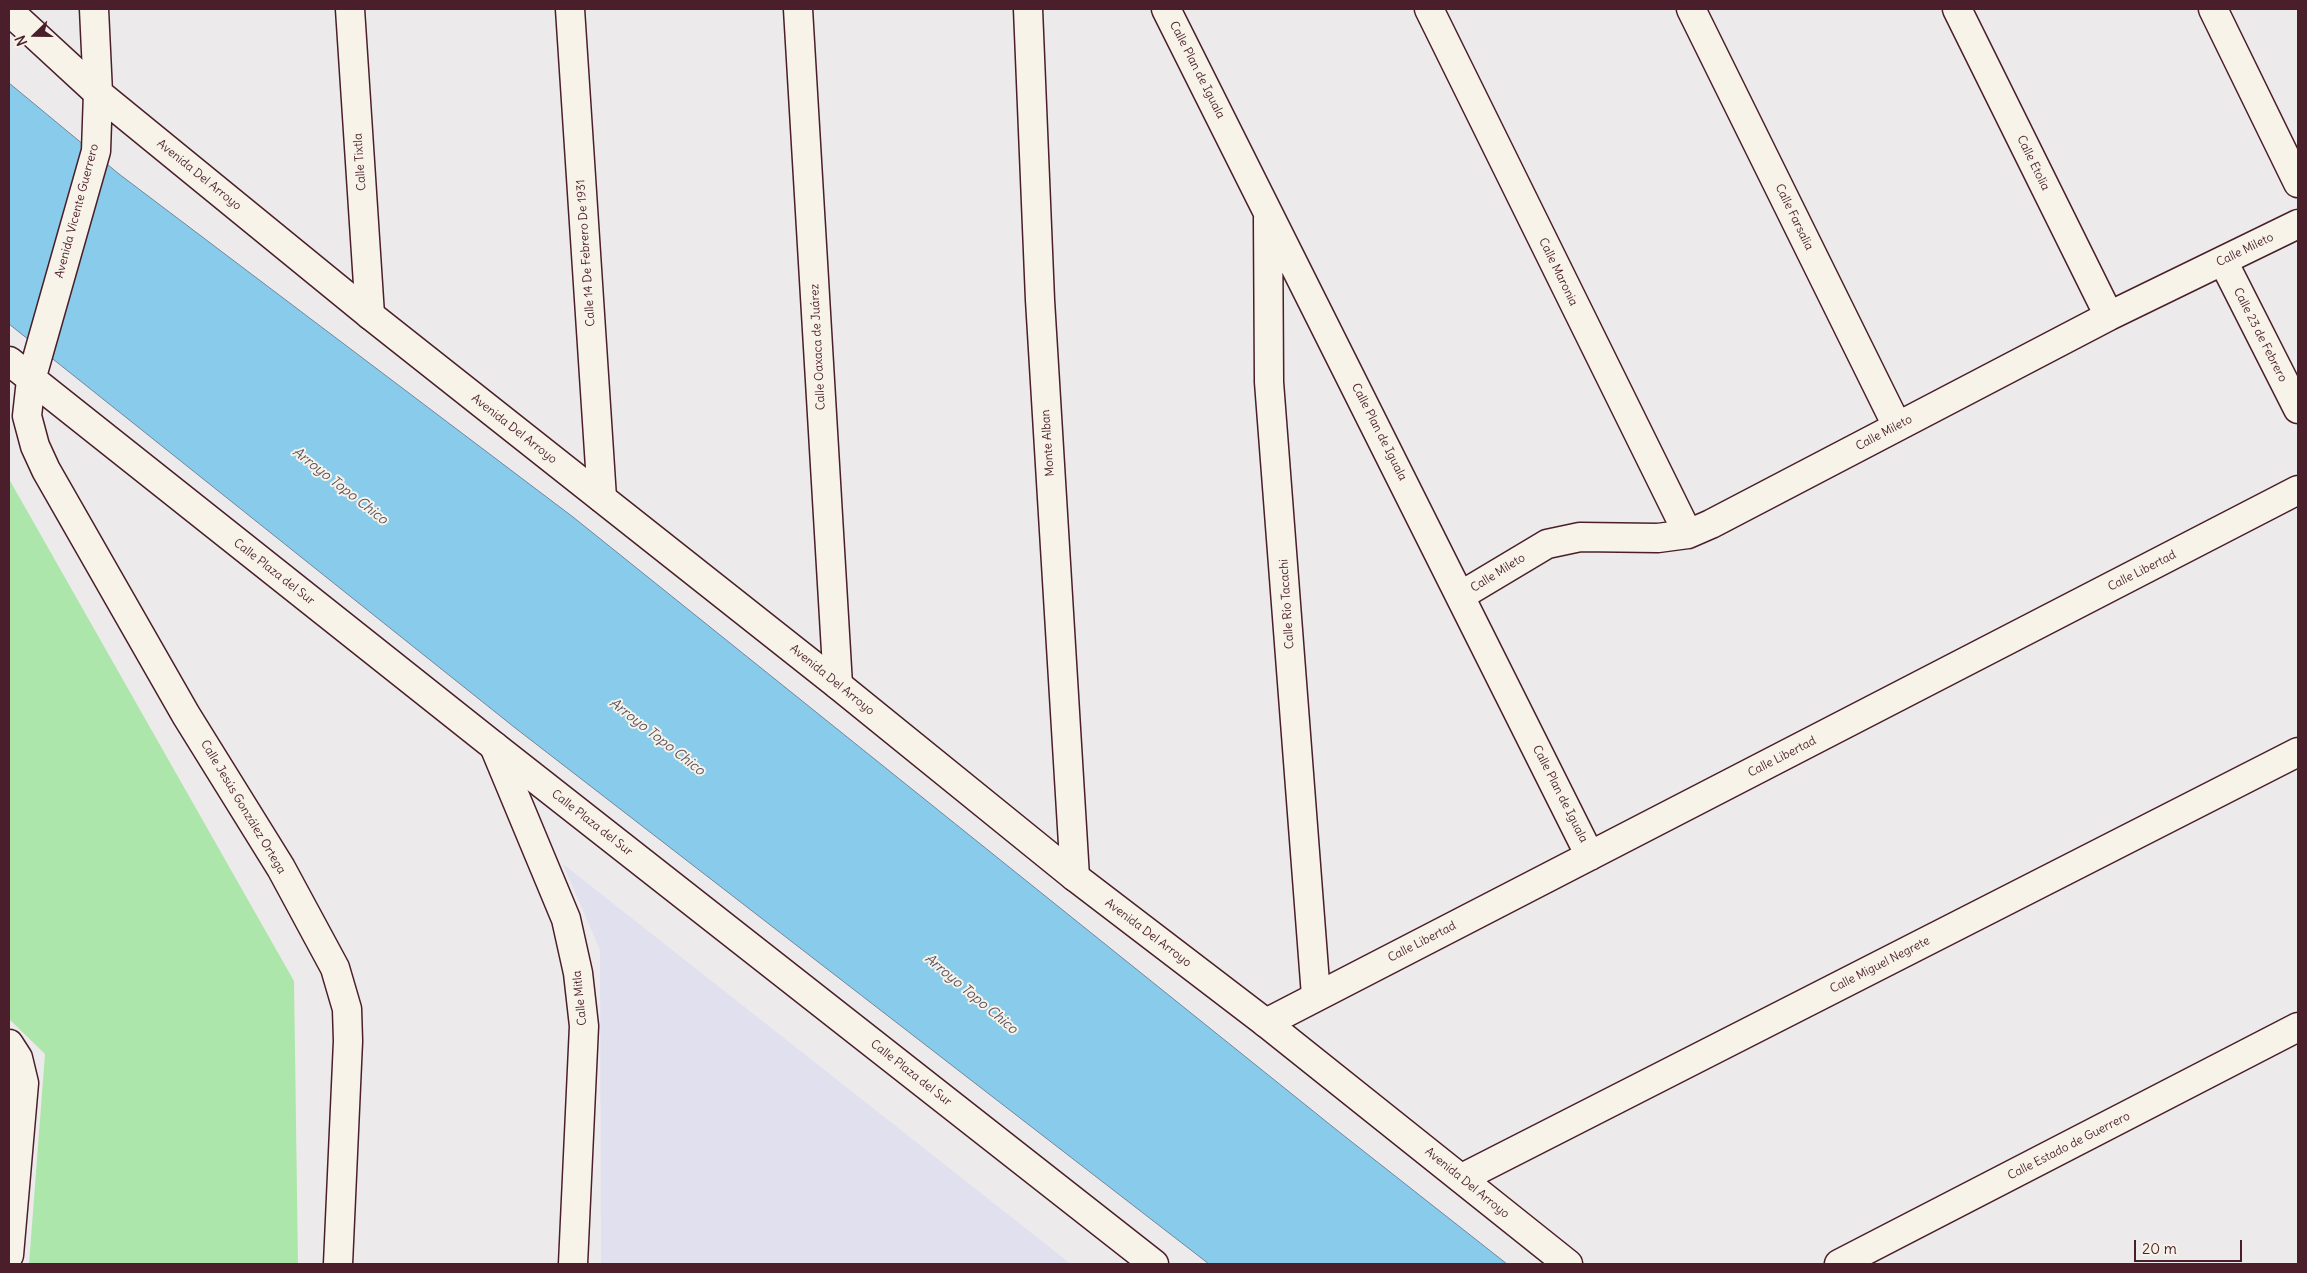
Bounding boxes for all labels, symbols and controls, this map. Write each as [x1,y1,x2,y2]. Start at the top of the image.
north arrow [10,10,60,60]
street label: Calle Plan de Iguala [1166,19,1228,121]
text: N [11,33,31,48]
street label: Calle Tixtla [351,133,369,191]
street label: Calle Etolia [2014,133,2052,193]
street label: Avenida Del Arroyo [154,137,244,213]
street label: Avenida Vicente Guerrero [52,142,102,280]
street label: Calle 14 De Febrero De 1931 [574,179,598,327]
street label: Calle Farsalia [1772,182,1816,252]
street label: Calle Mileto [2214,230,2276,270]
street label: Calle Maronia [1535,236,1581,308]
street label: Calle Oaxaca de Juárez [807,283,829,411]
street label: Calle 23 de Febrero [2230,286,2290,384]
street label: Calle Plan de Iguala [1348,381,1410,483]
street label: Avenida Del Arroyo [468,391,560,467]
street label: Monte Alban [1038,409,1058,477]
street label: Calle Mileto [1853,412,1915,454]
water label: Arroyo Topo Chico [289,444,391,528]
street label: Calle Plaza del Sur [231,536,317,608]
street label: Calle Libertad [2106,548,2178,594]
street label: Calle Mileto [1468,551,1528,595]
street label: Calle Río Tacachi [1277,559,1297,649]
street label: Avenida Del Arroyo [787,642,877,718]
water label: Arroyo Topo Chico [606,695,708,779]
street label: Calle Libertad [1746,734,1818,780]
street label: Calle Jesús González Ortega [197,738,289,876]
street label: Calle Plan de Iguala [1529,743,1591,845]
street label: Calle Plaza del Sur [549,787,635,859]
street label: Avenida Del Arroyo [1102,896,1194,970]
street label: Calle Libertad [1386,919,1458,965]
street label: Calle Miguel Negrete [1828,934,1932,996]
water label: Arroyo Topo Chico [921,950,1021,1038]
street label: Calle Mitla [570,970,590,1026]
street label: Calle Plaza del Sur [868,1037,954,1109]
street label: Calle Estado de Guerrero [2005,1109,2133,1183]
street label: Avenida Del Arroyo [1422,1145,1512,1221]
scale bar [2137,1230,2244,1262]
text: 20 m [2142,1239,2177,1258]

